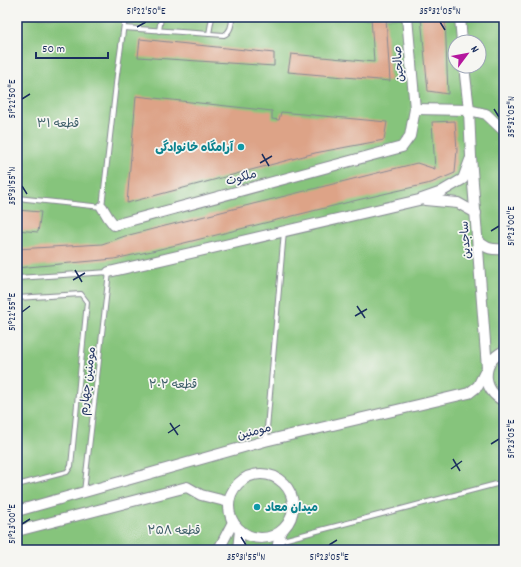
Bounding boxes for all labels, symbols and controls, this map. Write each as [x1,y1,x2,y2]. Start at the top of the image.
text: 51°22'50"E [127,5,166,19]
text: 35°32'05"N [419,5,461,19]
scale bar [36,34,108,60]
north arrow [447,34,487,74]
text: 50 m [42,41,65,58]
text: N [466,43,482,57]
street label: صالحین [389,45,410,83]
text: 51°22'50"E [6,79,20,118]
text: 35°32'05"N [505,96,519,138]
park label: قطعه ۳۱ [37,116,79,133]
place label: آرامگاه خانوادگی [155,139,234,157]
marker: آرامگاه خانوادگی [236,142,246,152]
street label: ملکوت [224,166,259,191]
text: 35°31'55"N [6,167,20,205]
text: 51°23'00"E [505,206,519,246]
street label: ساجدین [457,220,476,260]
text: 51°22'55"E [6,292,20,331]
street label: مومنین چهارم [76,346,101,417]
park label: قطعه ۲۰۲ [149,377,197,394]
text: 51°23'05"E [505,419,519,459]
street label: مومنین [235,420,273,445]
place label: میدان معاد [265,500,318,517]
marker: میدان معاد [252,502,262,512]
text: 51°23'00"E [6,504,20,544]
park label: قطعه ۲۵۸ [147,523,201,540]
text: 35°31'55"N [227,551,265,565]
text: 51°23'05"E [310,551,349,565]

